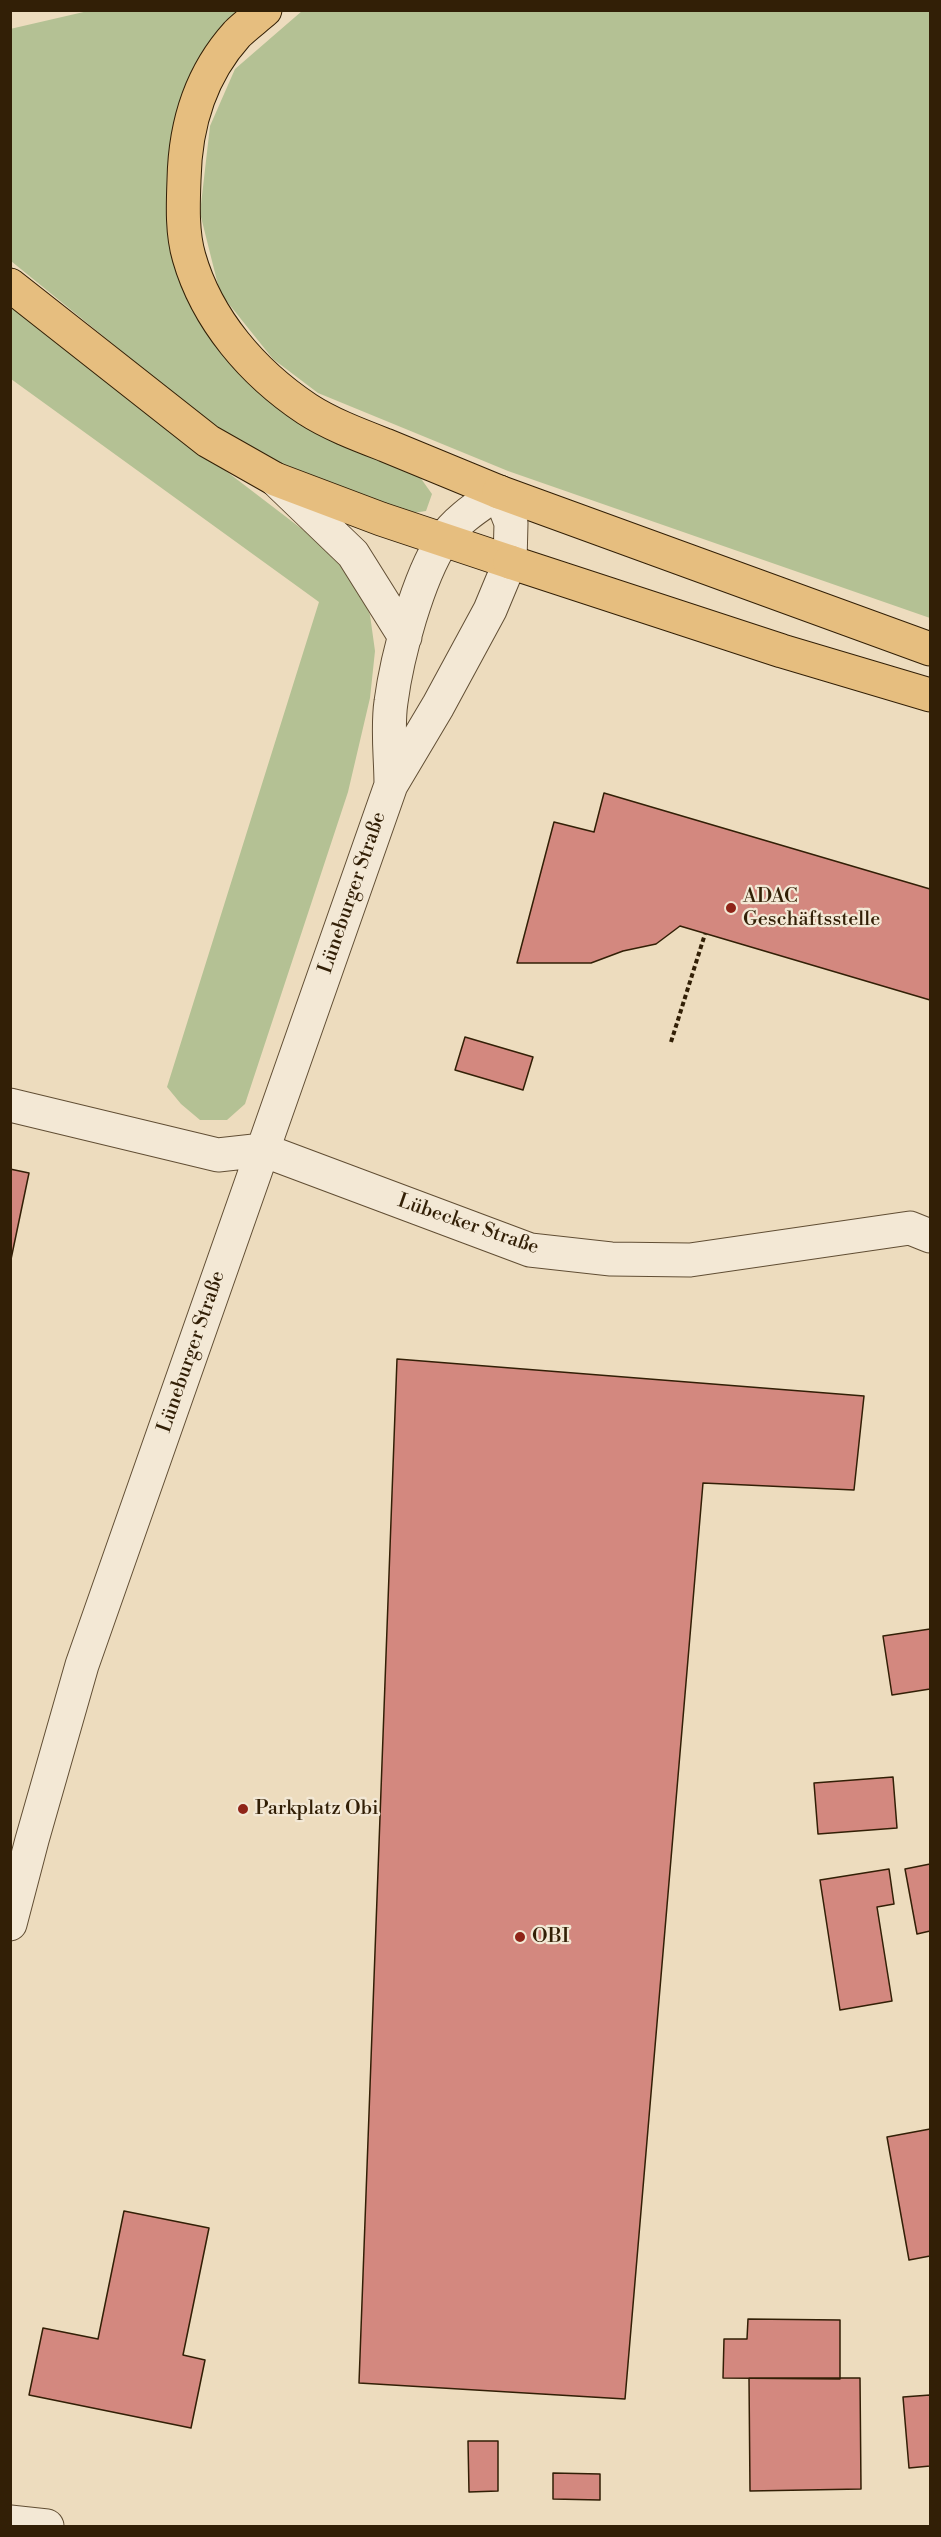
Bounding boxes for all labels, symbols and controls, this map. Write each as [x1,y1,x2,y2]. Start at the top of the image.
street label: Lüneburger Straße [314,809,392,977]
place label: ADAC Geschäftsstelle [743,885,880,932]
marker: ADAC Geschäftsstelle [724,901,738,915]
street label: Lübecker Straße [394,1190,542,1260]
street label: Lüneburger Straße [153,1268,231,1436]
place label: Parkplatz Obi [255,1797,379,1821]
marker: Parkplatz Obi [236,1802,250,1816]
place label: OBI [532,1925,569,1949]
marker: OBI [513,1930,527,1944]

